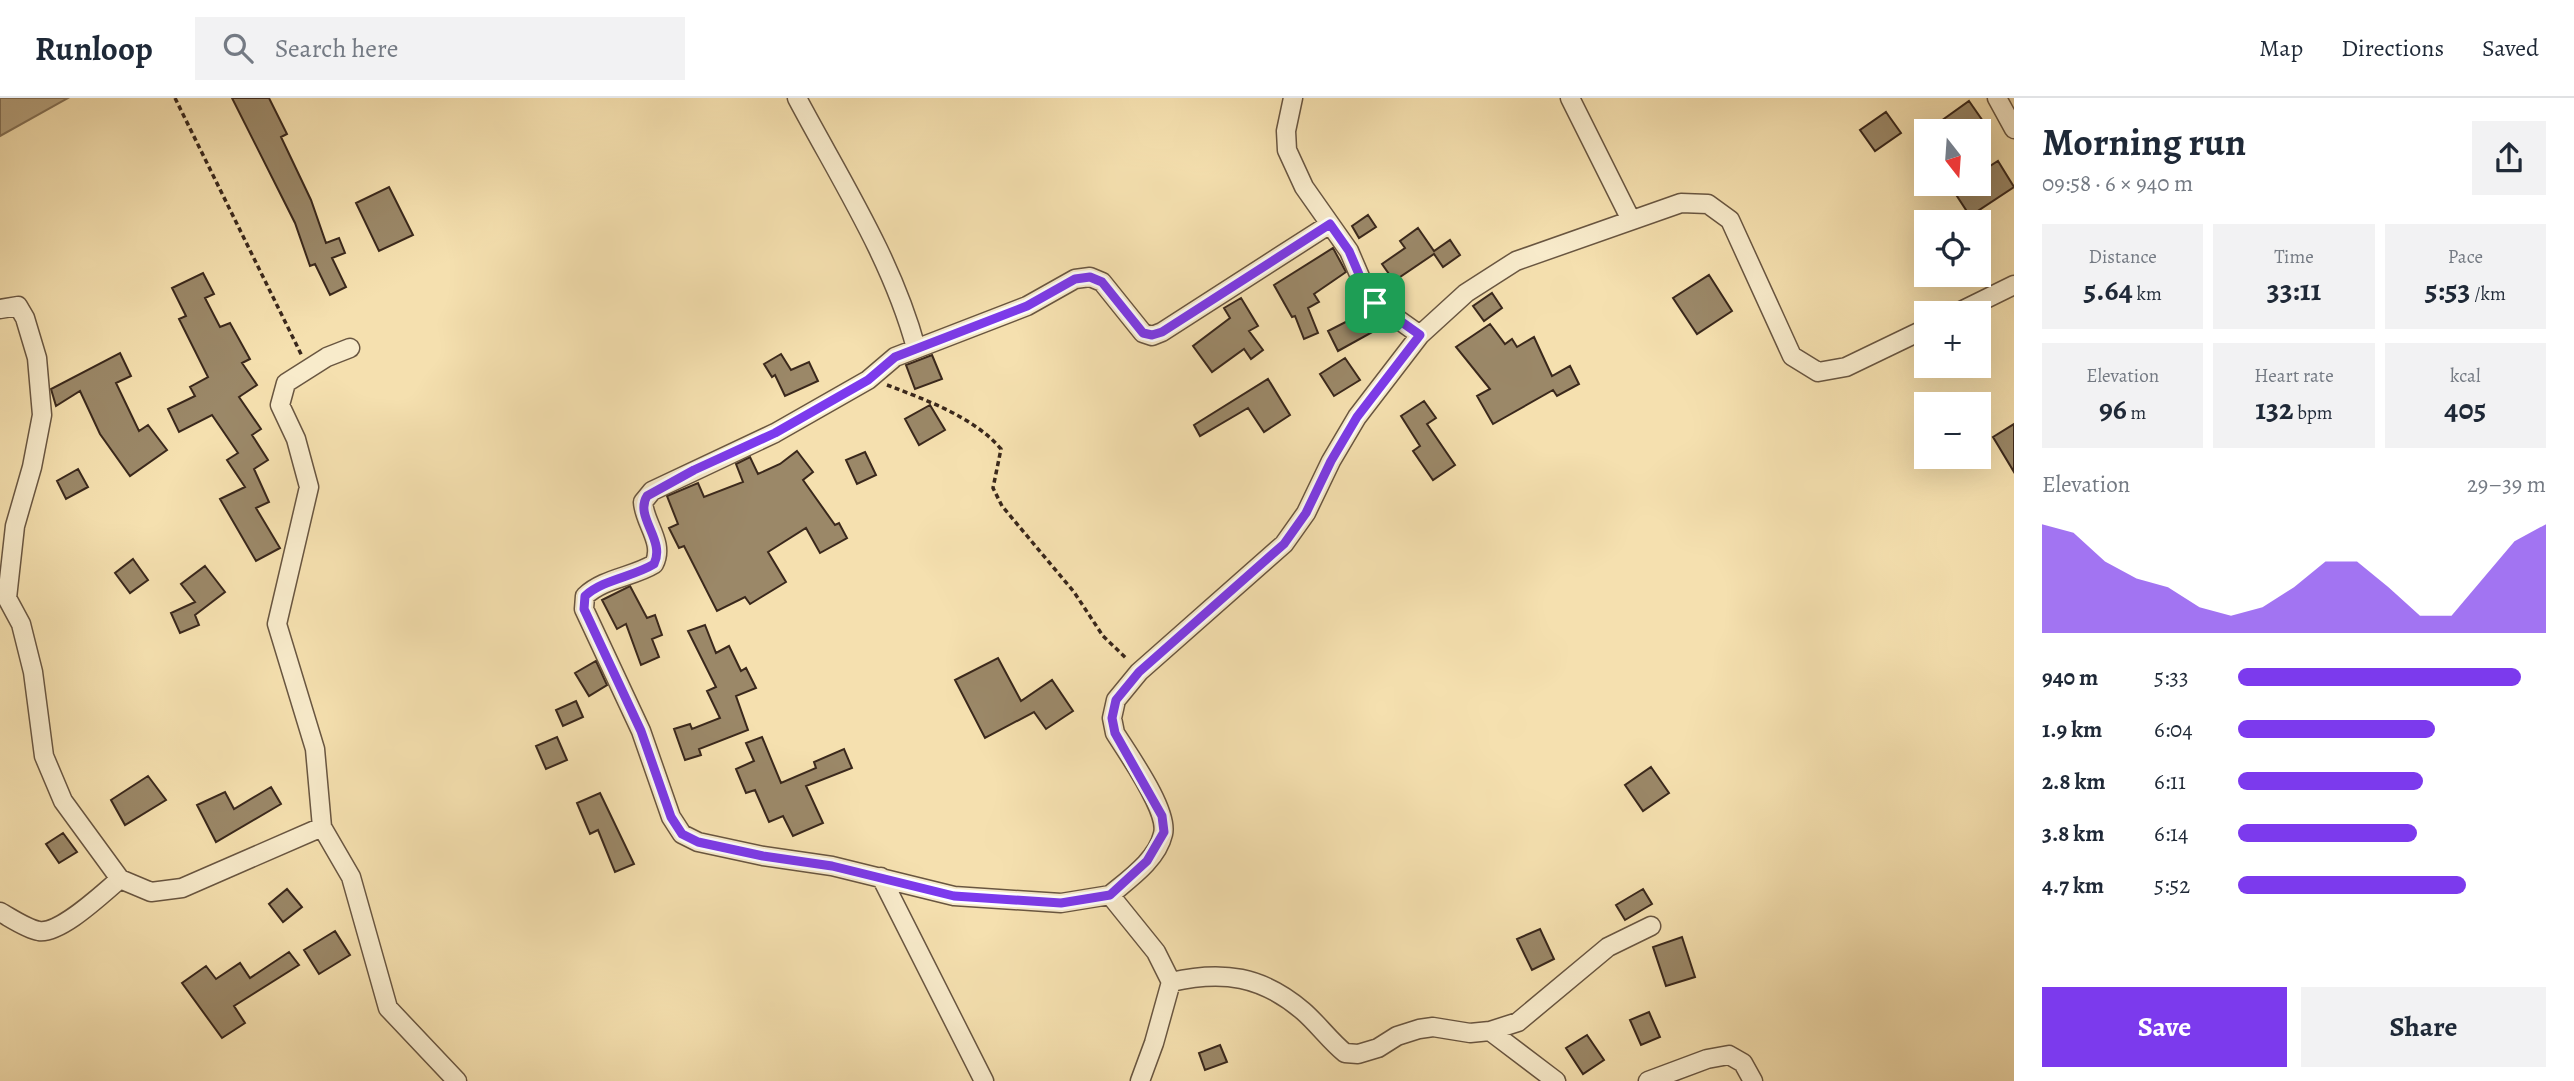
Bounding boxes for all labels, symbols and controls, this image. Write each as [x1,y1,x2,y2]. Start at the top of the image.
search box [195,17,685,80]
text: Runloop [35,26,153,71]
icon: search [219,29,257,67]
text: Search here [275,31,398,66]
text: Map [2259,32,2303,64]
text: Directions [2341,32,2444,64]
text: Saved [2482,32,2539,64]
text: Morning run [2042,116,2246,168]
north arrow [1914,119,1992,196]
map controls [1914,119,1991,469]
button: share [2472,121,2546,195]
text: 09:58 · 6 × 940 m [2042,168,2193,199]
button: locate [1914,210,1991,287]
text: Distance [2089,244,2157,270]
text: Time [2274,244,2314,270]
text: Pace [2448,244,2483,270]
text: 5.64 [2084,270,2133,310]
text: 33:11 [2267,270,2321,310]
text: 5:53 [2425,270,2471,310]
pin [1345,273,1405,333]
text: km [2133,281,2162,307]
text: /km [2471,281,2506,307]
icon: arrive [1356,284,1394,322]
button: + [1914,301,1991,378]
text: Elevation [2086,363,2159,389]
text: Heart rate [2254,363,2334,389]
text: kcal [2450,363,2481,389]
text: 96 [2099,389,2127,429]
text: 132 [2255,389,2293,429]
text: 405 [2444,389,2486,429]
button: − [1914,392,1991,469]
text: m [2127,400,2146,426]
text: bpm [2293,400,2333,426]
text: Elevation [2042,469,2130,500]
text: 29–39 m [2467,469,2546,500]
text: 940 m [2042,662,2098,693]
text: 5:33 [2154,662,2189,693]
text: 1.9 km [2042,714,2102,745]
text: 6:04 [2154,714,2193,745]
text: 2.8 km [2042,766,2106,797]
text: 6:11 [2154,766,2186,797]
text: 3.8 km [2042,818,2104,849]
text: 6:14 [2154,818,2188,849]
text: 4.7 km [2042,870,2104,901]
text: 5:52 [2154,870,2190,901]
button: Save [2042,987,2287,1067]
button: Share [2301,987,2546,1067]

